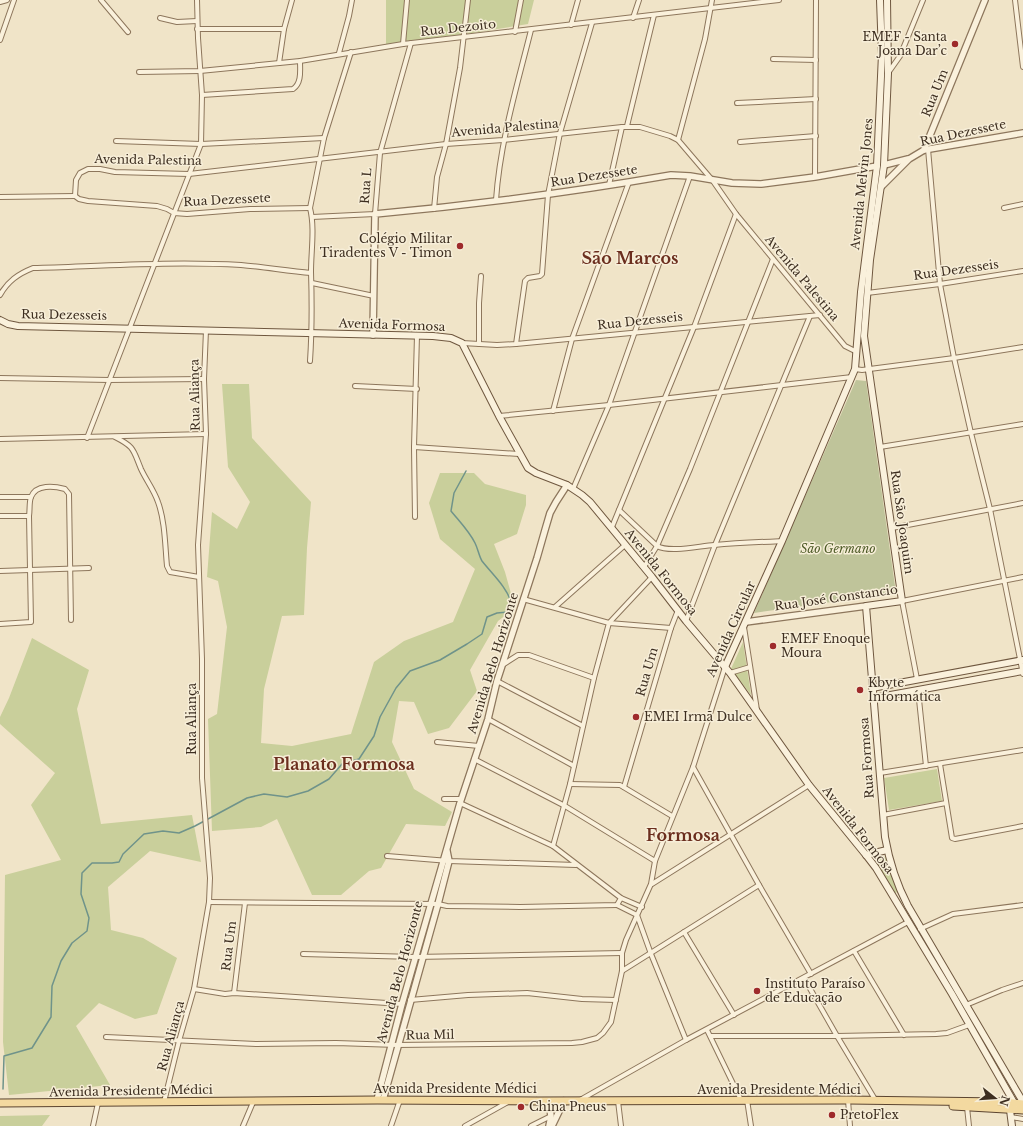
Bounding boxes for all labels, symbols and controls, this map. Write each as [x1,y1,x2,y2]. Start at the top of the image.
street label: Rua Dezoito [419,16,497,39]
place label: EMEF - Santa Joana Dar’c [863,29,948,58]
marker: EMEF - Santa Joana Dar’c [950,39,960,49]
street label: Rua Um [918,67,951,119]
street label: Avenida Palestina [450,115,559,140]
street label: Rua Dezessete [918,116,1007,149]
street label: Avenida Melvin Jones [847,117,876,252]
street label: Avenida Palestina [93,151,202,168]
street label: Rua Dezessete [549,161,639,190]
street label: Rua L [357,167,374,205]
street label: Rua Dezessete [183,190,271,209]
place label: Colégio Militar Tiradentes V - Timon [320,231,452,260]
street label: Avenida Palestina [761,231,843,324]
marker: Colégio Militar Tiradentes V - Timon [455,241,465,251]
district label: São Marcos [581,248,679,268]
street label: Rua Dezesseis [912,256,999,283]
street label: Rua Dezesseis [21,306,107,323]
street label: Rua Dezesseis [596,309,683,332]
street label: Avenida Formosa [337,315,446,334]
street label: Rua Aliança [186,358,203,431]
street label: Rua São Joaquim [888,469,917,575]
street label: Avenida Formosa [621,525,701,618]
park label: São Germano [800,541,876,556]
street label: Avenida Circular [702,578,758,680]
street label: Rua José Constancio [773,581,899,614]
street label: Avenida Belo Horizonte [464,590,521,736]
place label: EMEF Enoque Moura [781,631,870,660]
marker: EMEF Enoque Moura [768,641,778,651]
street label: Rua Um [632,646,661,698]
place label: Kbyte Informática [868,675,941,704]
street label: Rua Aliança [184,683,199,755]
marker: Kbyte Informática [855,685,865,695]
place label: EMEI Irmã Dulce [644,709,752,724]
marker: EMEI Irmã Dulce [631,712,641,722]
street label: Rua Formosa [856,717,877,799]
district label: Planato Formosa [273,754,415,774]
street label: Avenida Formosa [819,782,897,877]
district label: Formosa [646,825,720,845]
street label: Avenida Belo Horizonte [373,899,426,1046]
street label: Rua Um [218,920,239,972]
place label: Instituto Paraíso de Educação [765,976,865,1005]
marker: Instituto Paraíso de Educação [752,986,762,996]
street label: Rua Aliança [154,999,187,1073]
street label: Rua Mil [406,1027,454,1042]
north arrow [975,1078,1015,1118]
street label: Avenida Presidente Médici [372,1081,537,1096]
street label: Avenida Presidente Médici [48,1082,213,1099]
street label: Avenida Presidente Médici [696,1082,861,1097]
text: N [996,1094,1013,1109]
place label: China Pneus [529,1099,606,1114]
marker: China Pneus [516,1102,526,1112]
place label: PretoFlex [840,1107,900,1122]
marker: PretoFlex [827,1110,837,1120]

